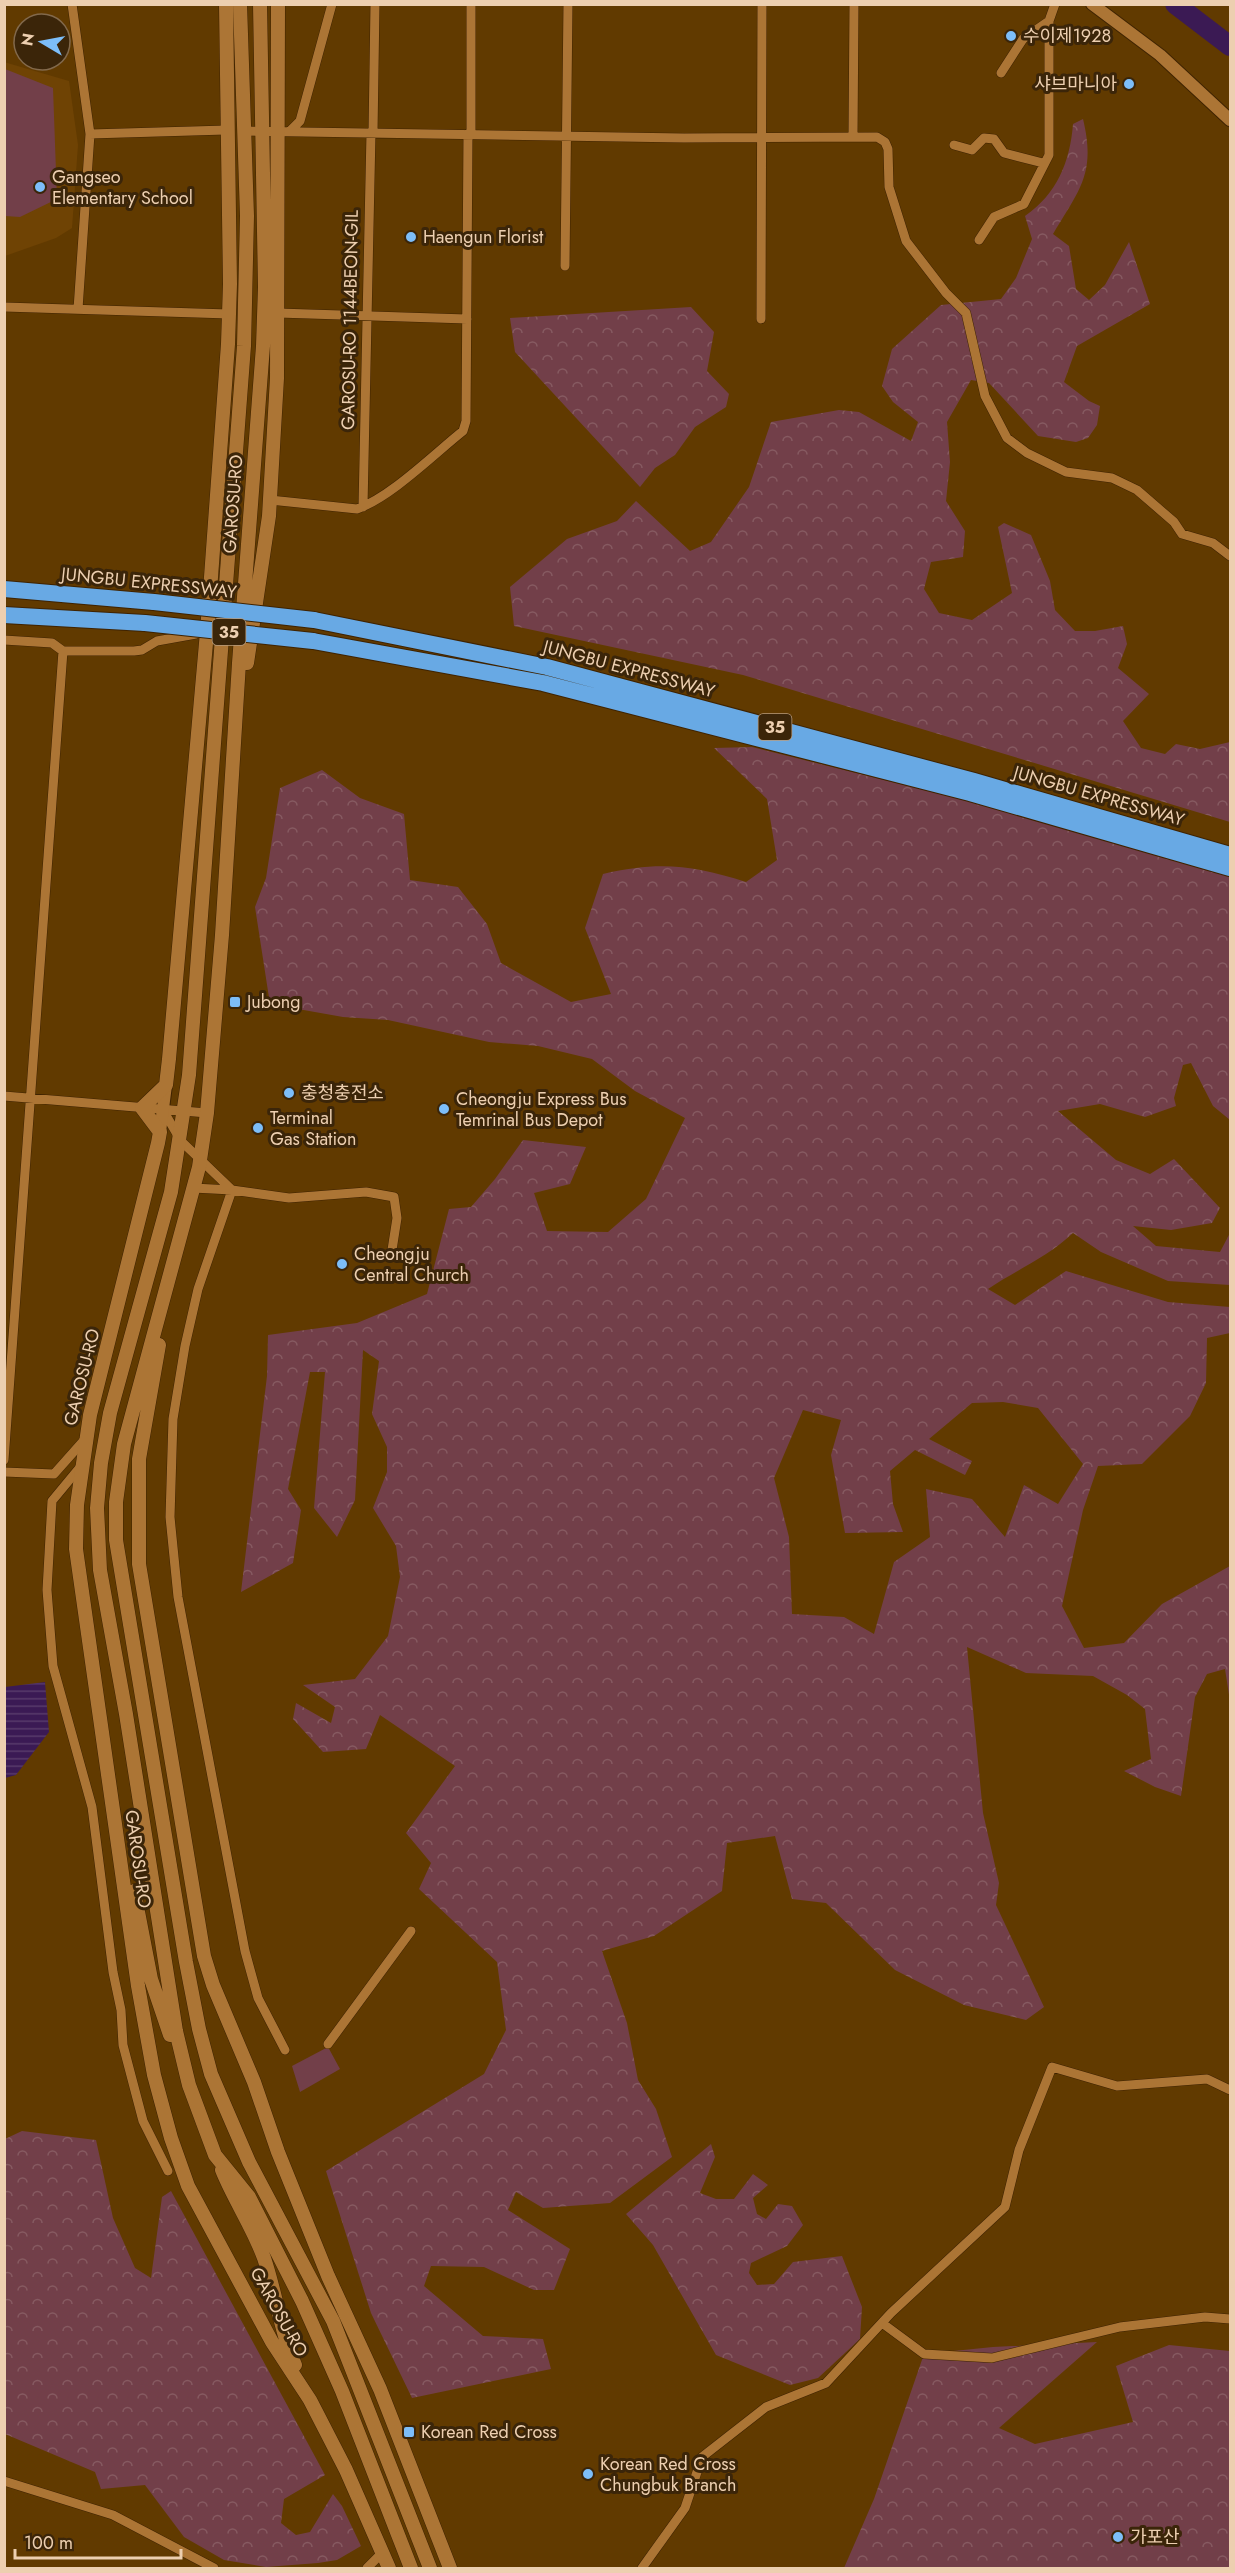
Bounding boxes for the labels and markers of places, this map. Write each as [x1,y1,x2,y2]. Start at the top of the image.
place label: 수이제1928 [1023,23,1111,49]
marker: 수이제1928 [1004,29,1018,43]
place label: 샤브마니아 [1034,71,1117,97]
marker: 샤브마니아 [1122,77,1136,91]
place label: Gangseo Elementary School [52,164,193,211]
marker: Gangseo Elementary School [33,180,47,194]
place label: Haengun Florist [423,224,544,250]
marker: Haengun Florist [404,230,418,244]
place label: Jubong [245,989,301,1015]
marker: Jubong [228,995,242,1009]
place label: 충청충전소 [301,1080,384,1106]
marker: 충청충전소 [282,1086,296,1100]
place label: Cheongju Express Bus Temrinal Bus Depot [456,1086,627,1133]
marker: Cheongju Express Bus Temrinal Bus Depot [437,1102,451,1116]
place label: Terminal Gas Station [270,1105,356,1152]
marker: Terminal Gas Station [251,1121,265,1135]
place label: Cheongju Central Church [354,1241,469,1288]
marker: Cheongju Central Church [335,1257,349,1271]
place label: Korean Red Cross [421,2419,557,2445]
marker: Korean Red Cross [402,2425,416,2439]
place label: Korean Red Cross Chungbuk Branch [600,2451,736,2498]
marker: Korean Red Cross Chungbuk Branch [581,2467,595,2481]
place label: 가포산 [1130,2524,1180,2550]
marker: 가포산 [1111,2530,1125,2544]

